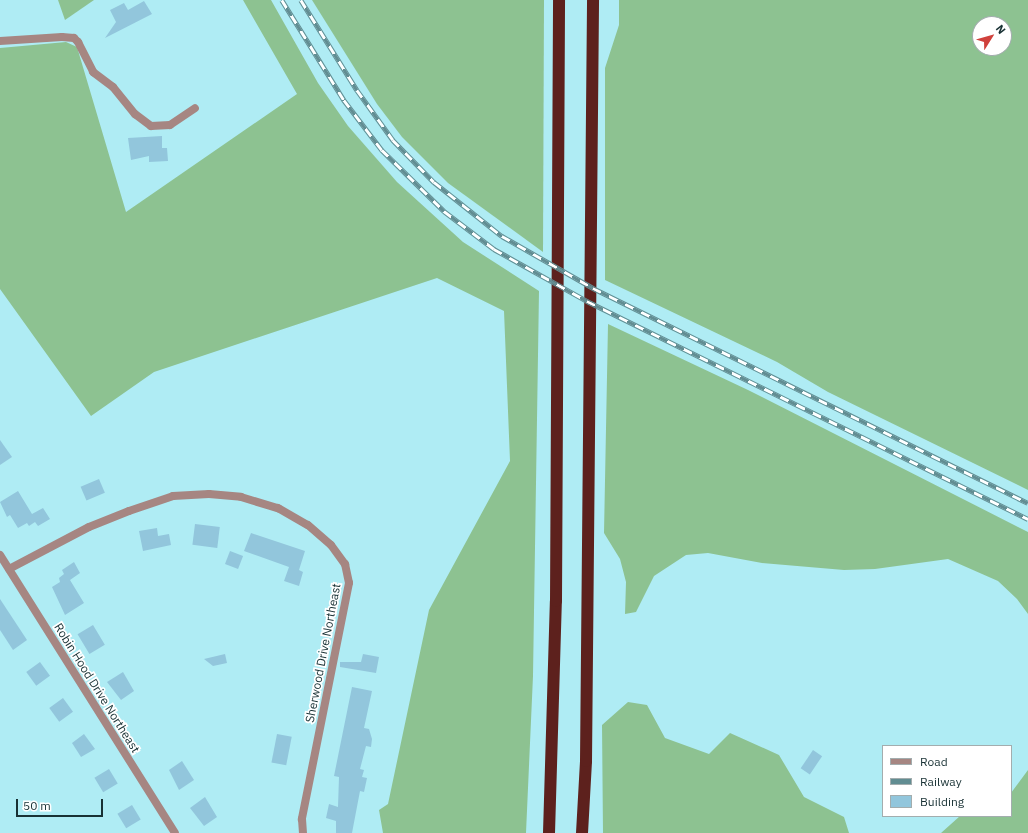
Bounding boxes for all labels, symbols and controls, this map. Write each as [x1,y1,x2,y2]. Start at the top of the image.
north arrow [972,16,1012,56]
text: N [993,22,1009,37]
street label: Sherwood Drive Northeast [302,582,344,724]
street label: Robin Hood Drive Northeast [51,621,143,755]
legend [882,745,1012,817]
text: Road [920,754,948,769]
text: Railway [920,774,962,789]
scale bar [18,791,105,817]
text: Building [920,794,964,809]
text: 50 m [23,798,51,813]

